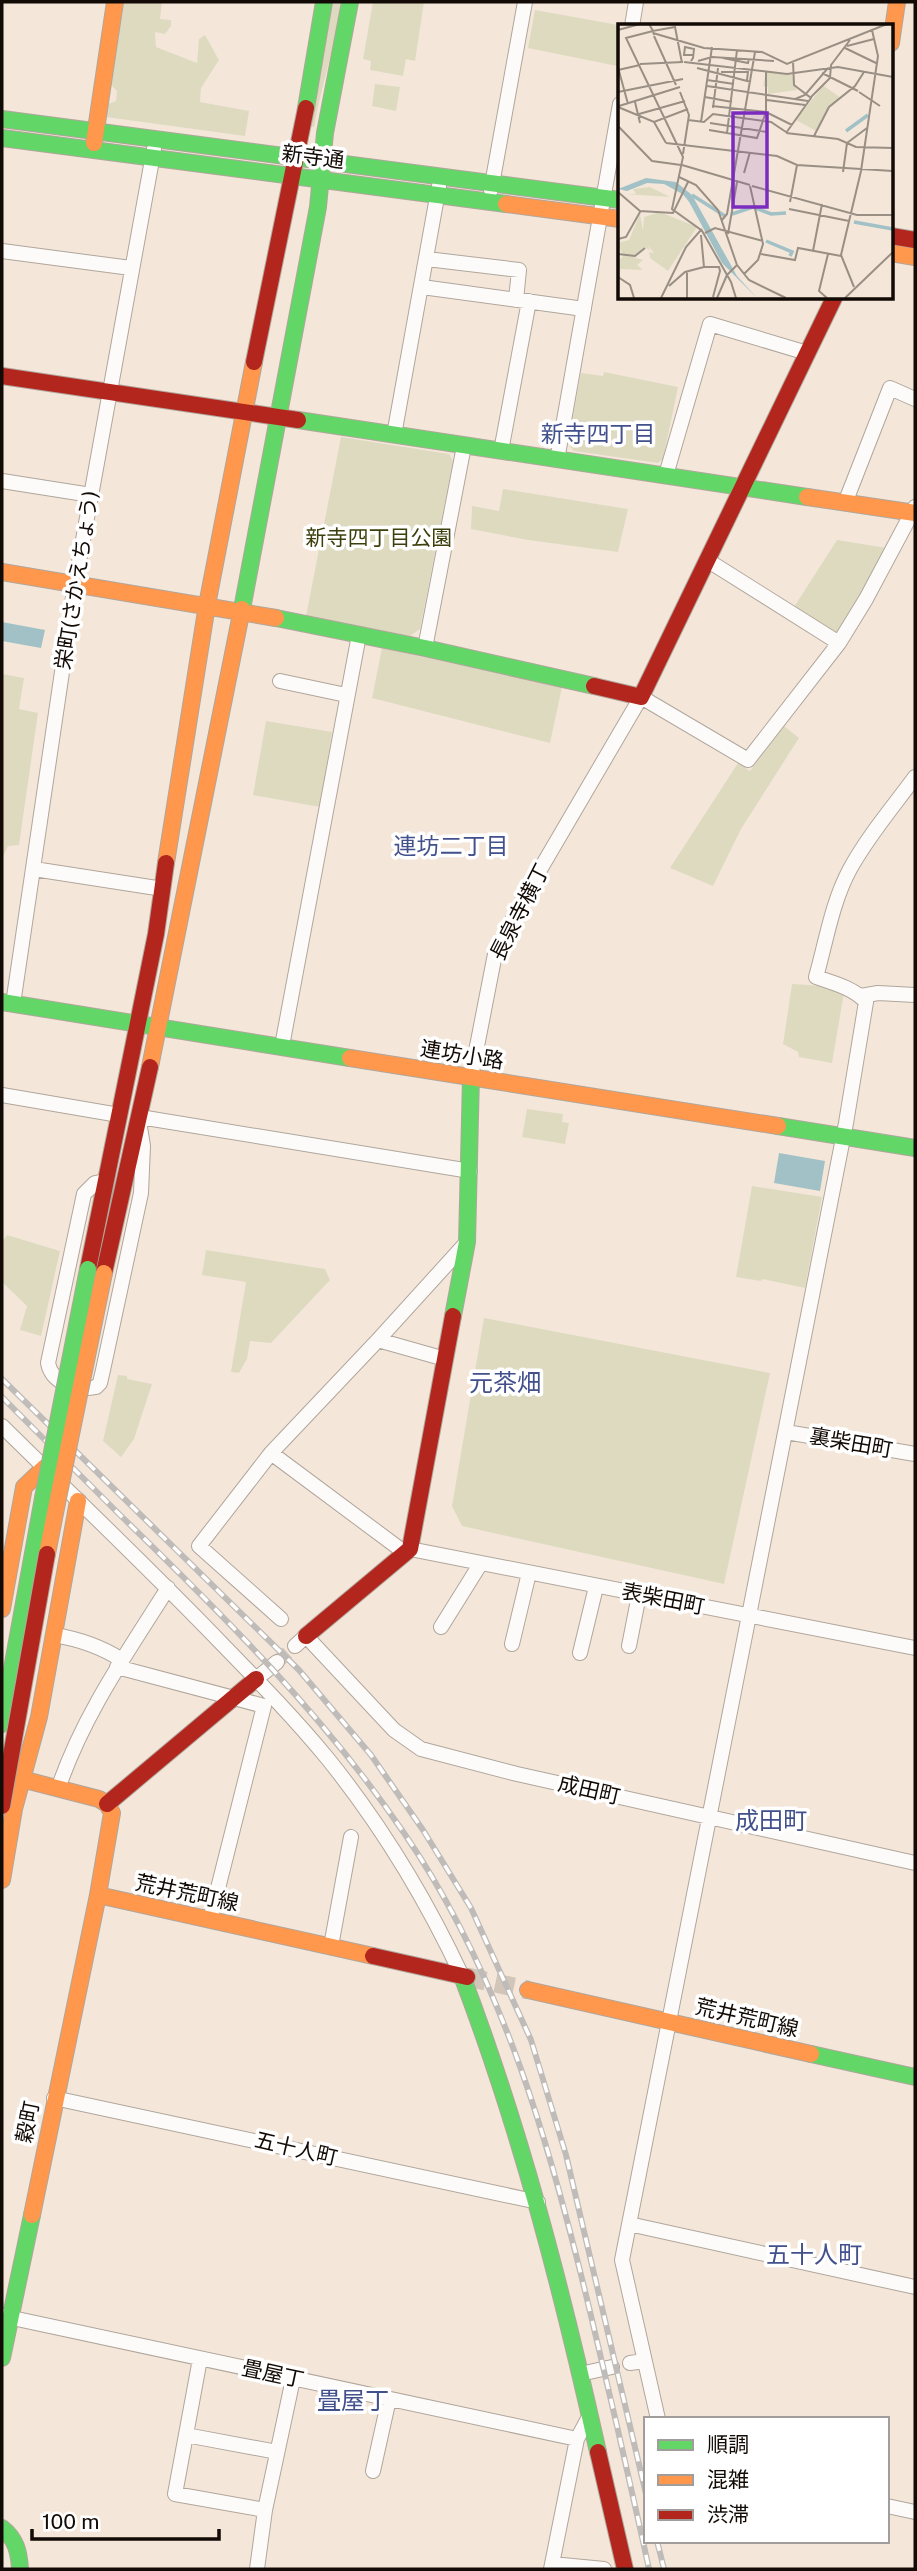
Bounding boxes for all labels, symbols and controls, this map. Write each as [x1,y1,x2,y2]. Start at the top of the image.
inset map [618,24,892,299]
street label: 新寺通 [280,140,346,173]
district label: 新寺四丁目 [541,420,656,447]
street label: 栄町(さかえちょう) [50,489,103,671]
park label: 新寺四丁目公園 [306,525,453,550]
district label: 連坊二丁目 [394,832,509,859]
street label: 長泉寺横丁 [485,859,555,964]
street label: 連坊小路 [419,1036,506,1073]
district label: 元茶畑 [469,1368,541,1396]
street label: 裏柴田町 [808,1423,895,1462]
street label: 表柴田町 [619,1578,707,1619]
street label: 成田町 [556,1770,623,1809]
district label: 成田町 [735,1806,807,1834]
street label: 荒井荒町線 [133,1869,241,1916]
street label: 荒井荒町線 [693,1994,801,2042]
street label: 穀町 [11,2099,44,2145]
street label: 五十人町 [252,2127,340,2170]
district label: 五十人町 [766,2240,862,2268]
street label: 畳屋丁 [240,2355,307,2392]
district label: 畳屋丁 [317,2386,389,2414]
legend [644,2417,889,2543]
text: 順調 [707,2432,749,2457]
text: 混雑 [707,2467,749,2492]
scale bar [32,2498,219,2542]
text: 渋滞 [707,2502,749,2527]
text: 100 m [42,2509,99,2534]

